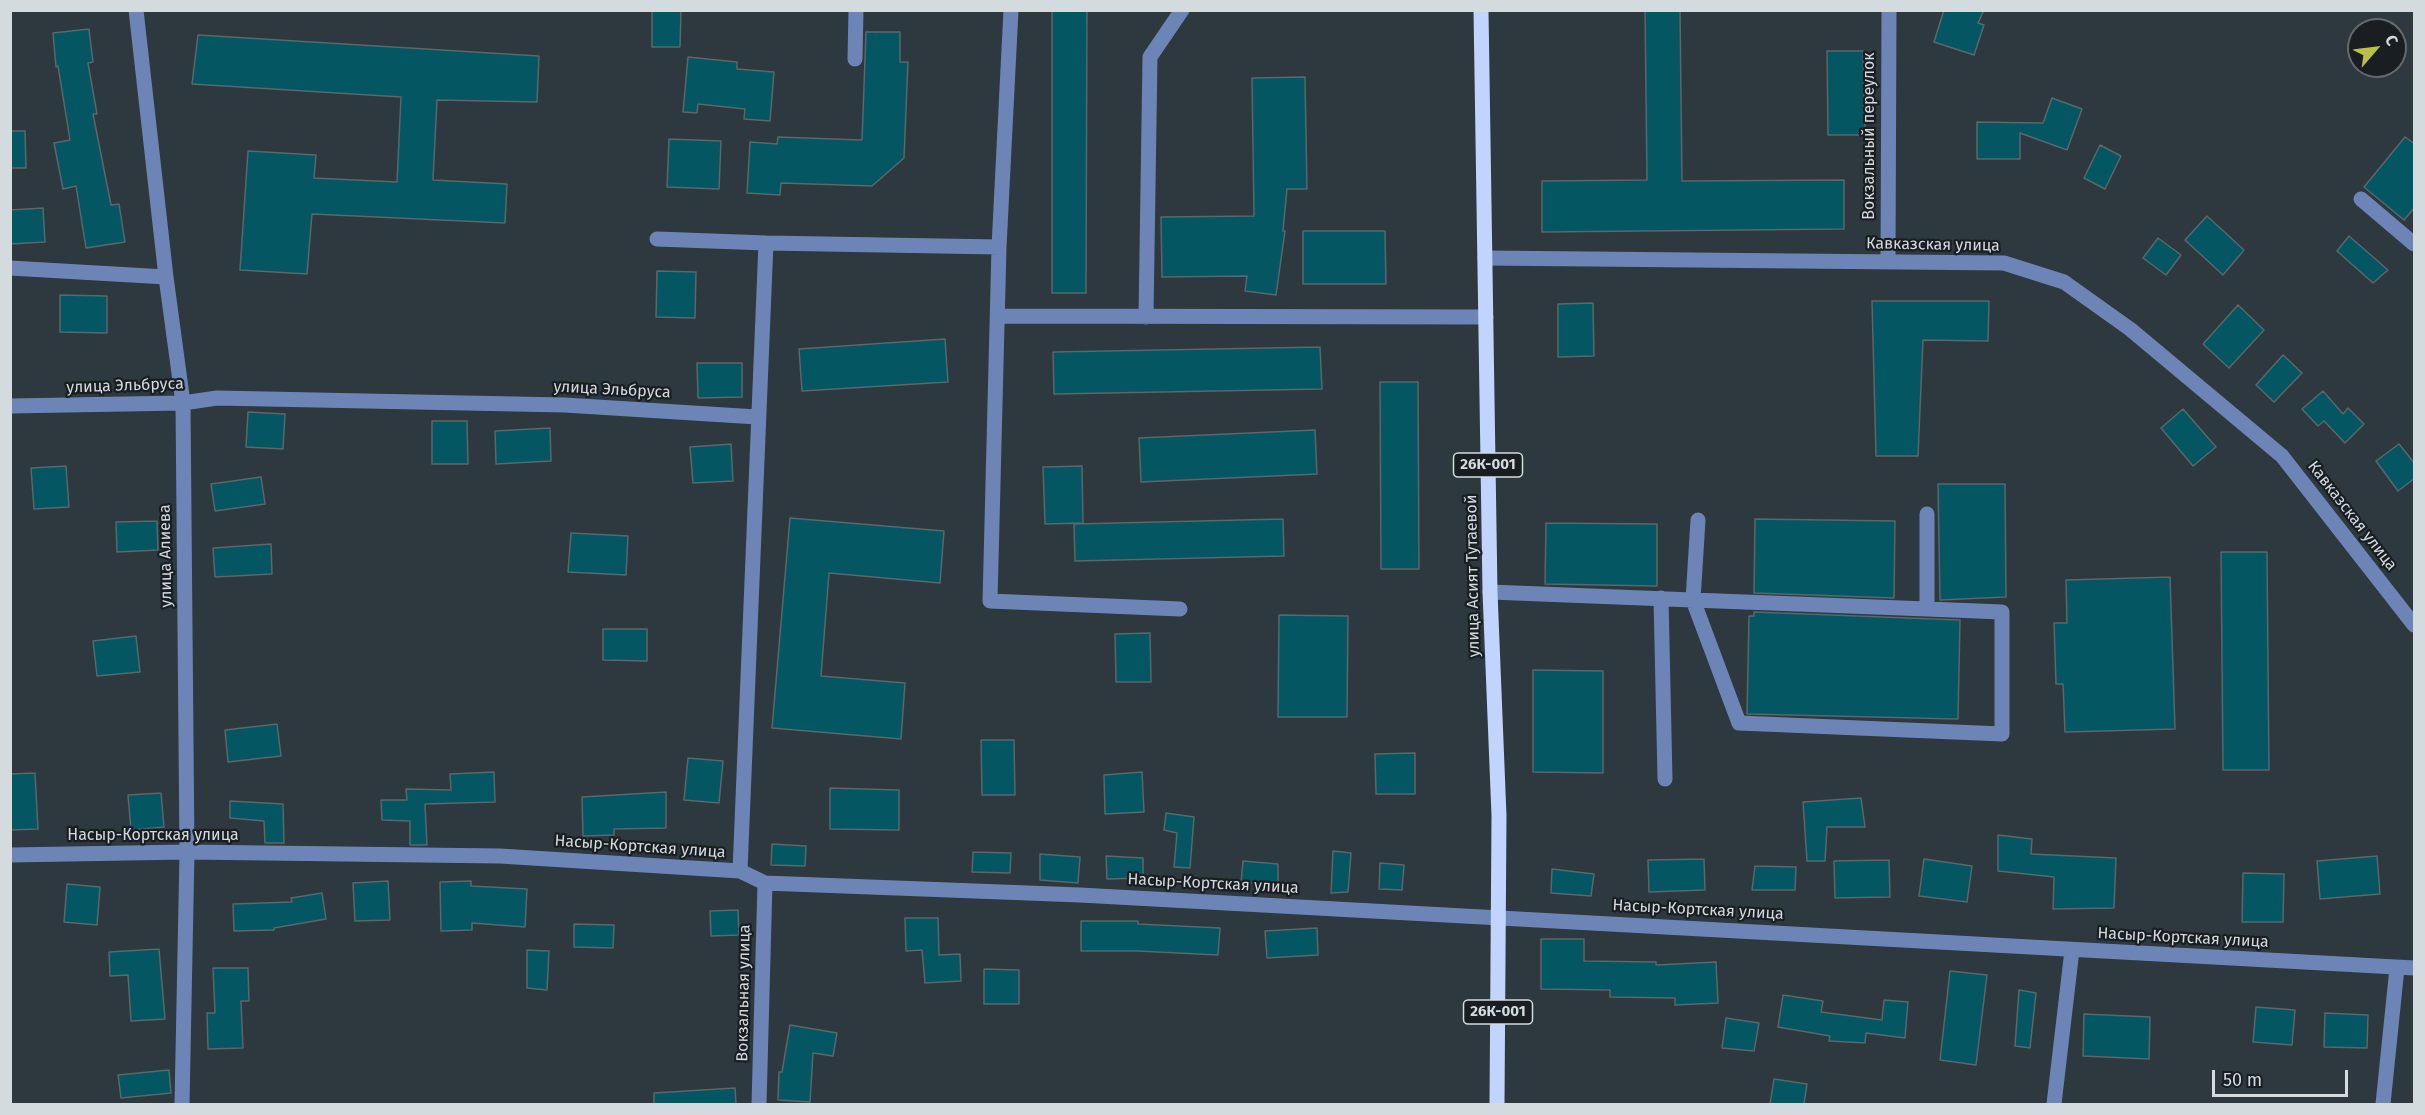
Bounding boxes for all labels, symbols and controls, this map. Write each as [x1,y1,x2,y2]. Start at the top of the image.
north arrow [2347,18,2407,78]
text: С [2381,32,2402,49]
street label: Вокзальный переулок [1860,52,1880,220]
street label: Кавказская улица [1866,234,2000,256]
street label: улица Эльбруса [66,374,184,398]
street label: улица Эльбруса [553,377,671,403]
road number: 26К-001 [1454,453,1522,477]
street label: Кавказская улица [2303,457,2401,575]
street label: улица Асият Тутаевой [1462,494,1484,658]
street label: улица Алиева [156,504,176,608]
street label: Насыр-Кортская улица [67,826,239,846]
street label: Насыр-Кортская улица [554,831,726,863]
street label: Насыр-Кортская улица [1127,870,1299,898]
street label: Насыр-Кортская улица [1612,896,1784,924]
street label: Вокзальная улица [733,924,755,1062]
street label: Насыр-Кортская улица [2097,924,2269,952]
road number: 26К-001 [1464,1000,1532,1024]
scale bar [2215,1058,2352,1096]
text: 50 m [2223,1069,2262,1091]

